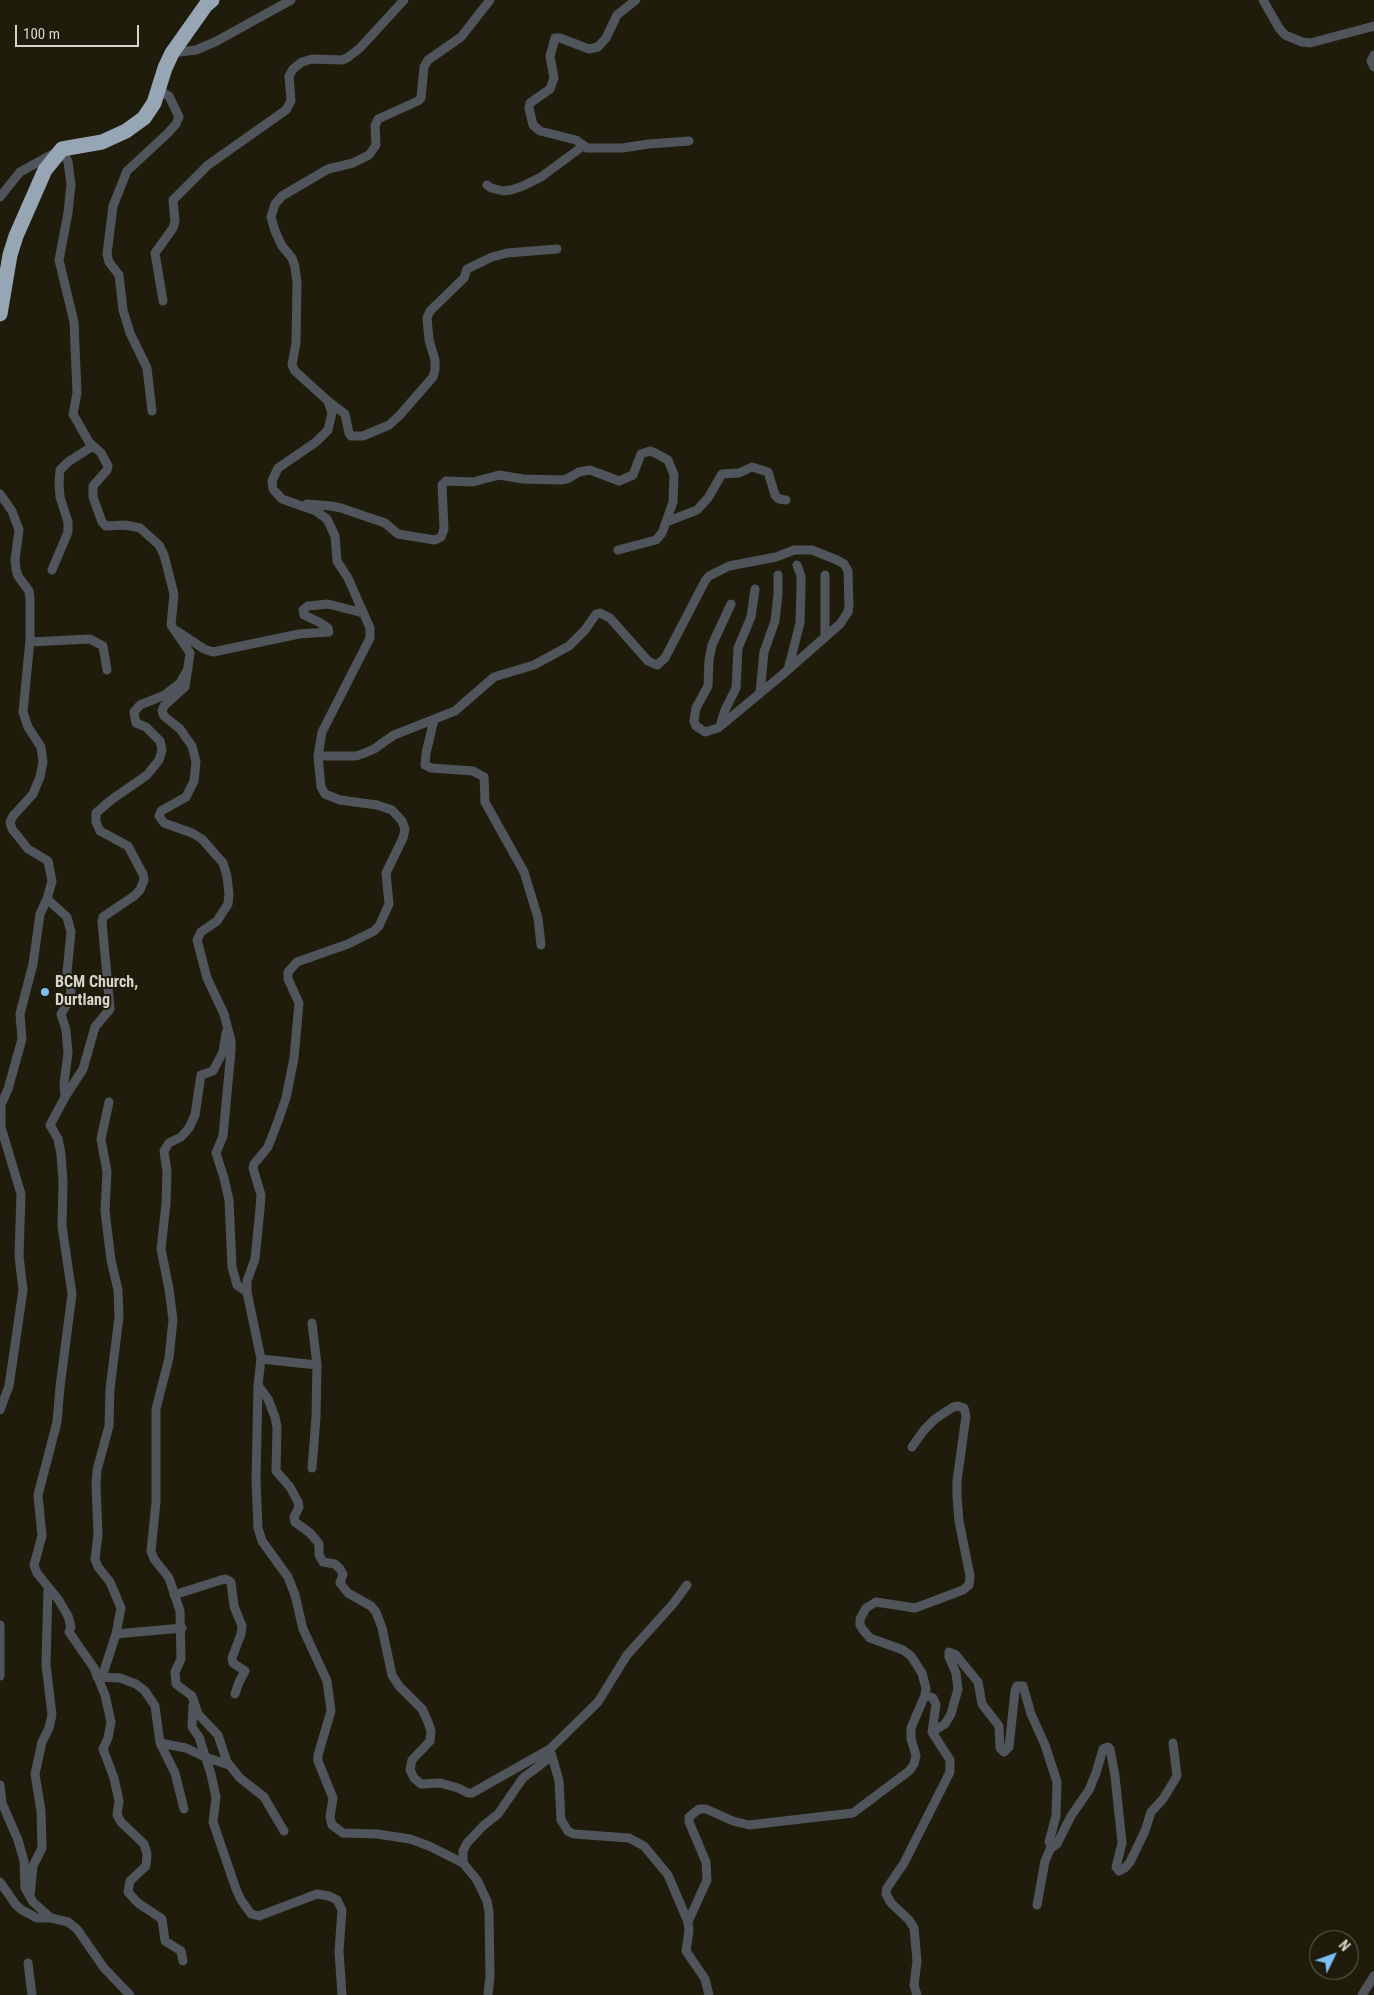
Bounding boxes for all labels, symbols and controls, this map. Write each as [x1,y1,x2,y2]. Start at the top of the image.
scale bar [18,15,141,47]
text: 100 m [23,25,60,43]
place label: BCM Church, Durtlang [55,973,138,1011]
marker: BCM Church, Durtlang [39,986,51,998]
north arrow [1309,1930,1359,1980]
text: N [1336,1937,1353,1954]

